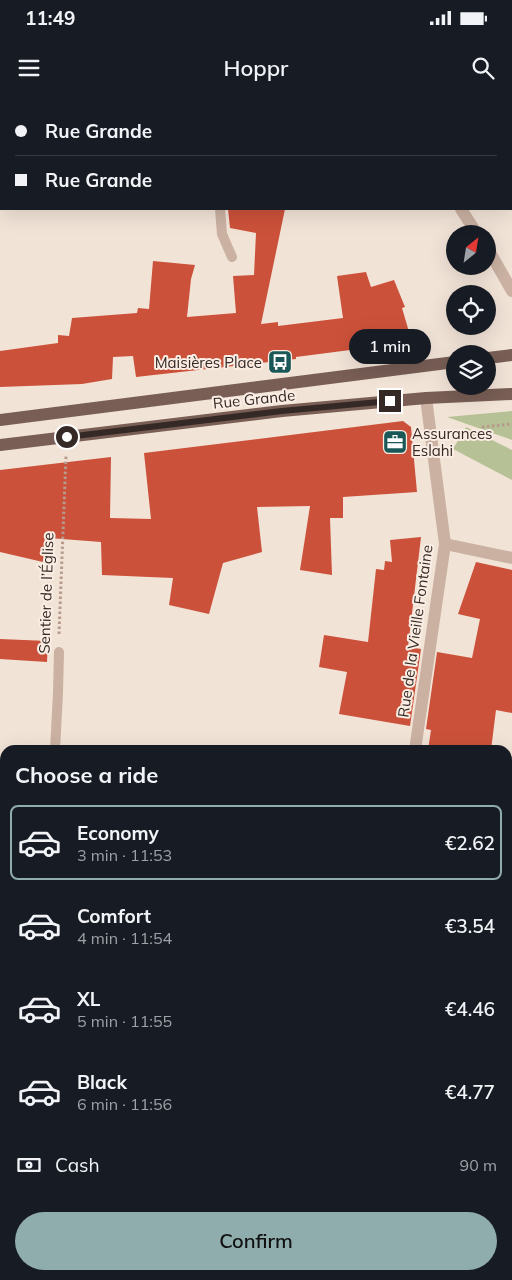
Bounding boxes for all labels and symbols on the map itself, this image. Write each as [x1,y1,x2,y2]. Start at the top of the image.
north arrow [446,225,496,275]
callout: 1 min [349,328,431,364]
bus stop icon: Maisières Place [267,349,293,375]
place label: Maisières Place [155,353,262,372]
street label: Rue Grande [212,385,296,413]
route end [379,390,401,412]
place label: Assurances Eslahi [412,424,493,460]
route start [56,426,78,448]
office icon: Assurances Eslahi [382,429,408,455]
street label: Sentier de l’Église [34,532,58,654]
street label: Rue de la Vieille Fontaine [393,544,437,718]

